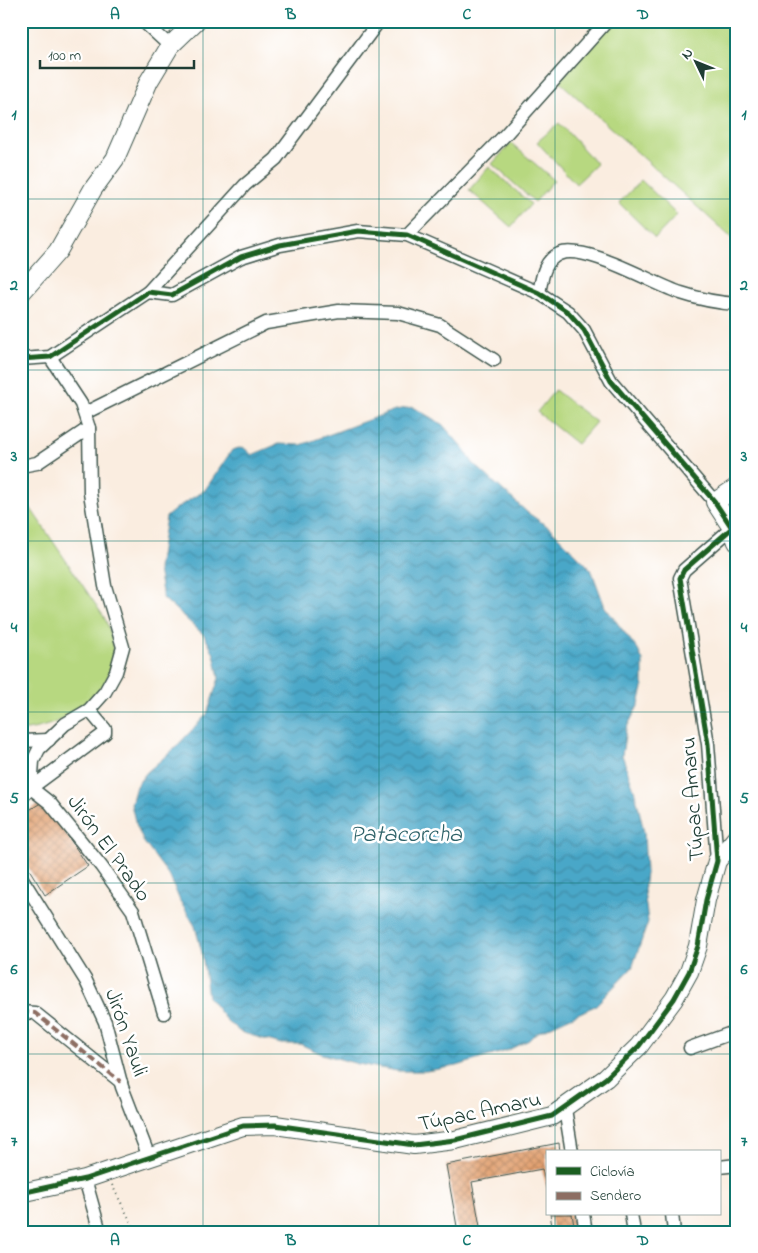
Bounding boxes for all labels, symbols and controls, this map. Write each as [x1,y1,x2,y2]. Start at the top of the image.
text: A [110,3,120,27]
text: B [285,3,297,27]
text: C [463,3,472,27]
text: D [636,3,649,27]
scale bar [40,38,194,70]
north arrow [670,38,720,88]
text: N [677,44,698,65]
text: 100 m [48,45,81,67]
text: 1 [11,103,17,127]
text: 1 [741,103,747,127]
text: 2 [9,274,18,298]
text: 2 [739,274,748,298]
text: 3 [10,445,18,469]
text: 3 [740,445,748,469]
text: 4 [10,616,18,640]
text: 4 [740,616,748,640]
street label: Túpac Amaru [674,736,714,862]
text: 5 [9,787,19,811]
text: 5 [739,787,749,811]
street label: Jirón El Prado [58,789,158,909]
water label: Patacorcha [350,818,463,853]
text: 6 [9,958,18,982]
text: 6 [739,958,748,982]
street label: Jirón Yauli [95,985,155,1081]
street label: Túpac Amaru [416,1084,544,1142]
text: 7 [11,1130,18,1154]
text: 7 [741,1130,748,1154]
legend [546,1150,720,1216]
text: Ciclovía [590,1161,635,1183]
text: Sendero [590,1185,642,1207]
text: A [110,1229,120,1253]
text: B [285,1229,297,1253]
text: C [463,1229,472,1253]
text: D [636,1229,649,1253]

